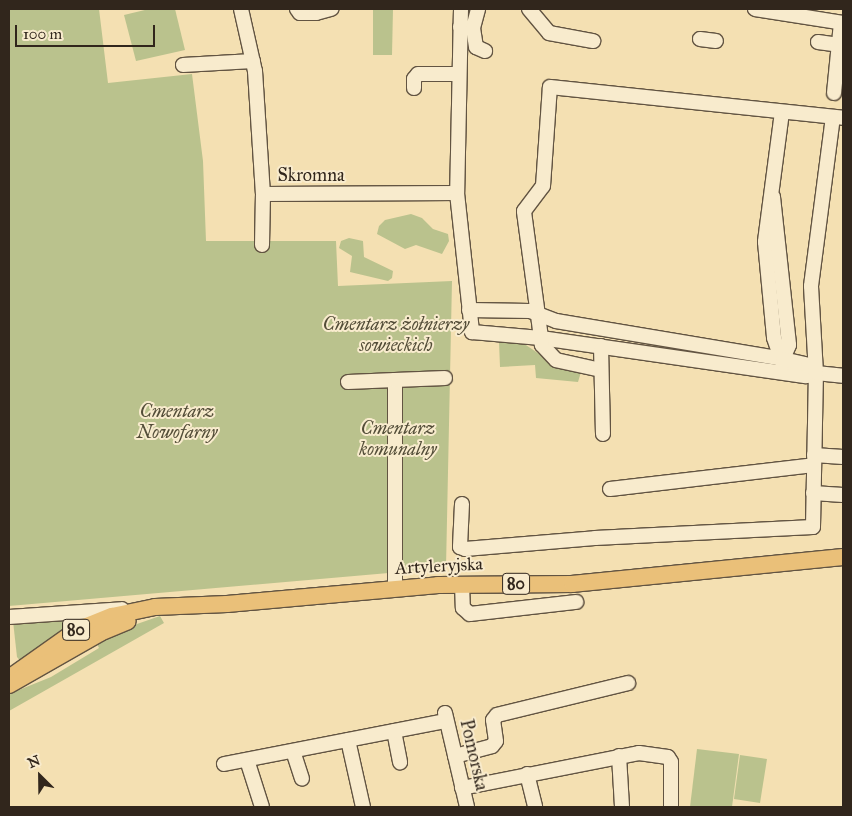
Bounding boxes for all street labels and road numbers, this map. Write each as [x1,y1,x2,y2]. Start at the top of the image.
street label: Skromna [278,164,344,186]
street label: Artyleryjska [395,553,483,579]
road number: 80 [501,570,531,598]
road number: 80 [61,616,91,644]
street label: Pomorska [455,717,493,793]

